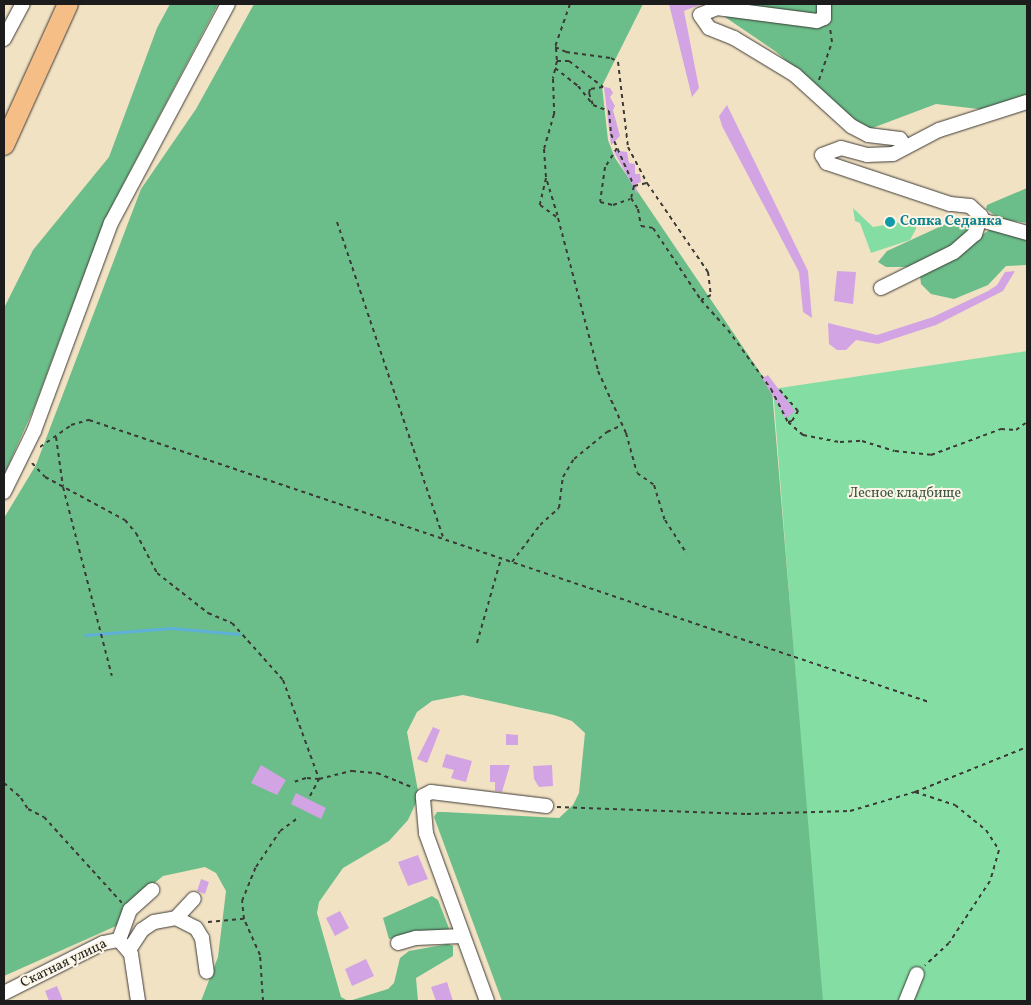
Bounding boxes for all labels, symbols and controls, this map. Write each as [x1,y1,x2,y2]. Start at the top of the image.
place label: Сопка Седанка [900,214,1002,230]
marker: Сопка Седанка [884,216,896,228]
park label: Лесное кладбище [849,486,961,502]
street label: Скатная улица [18,936,110,992]

